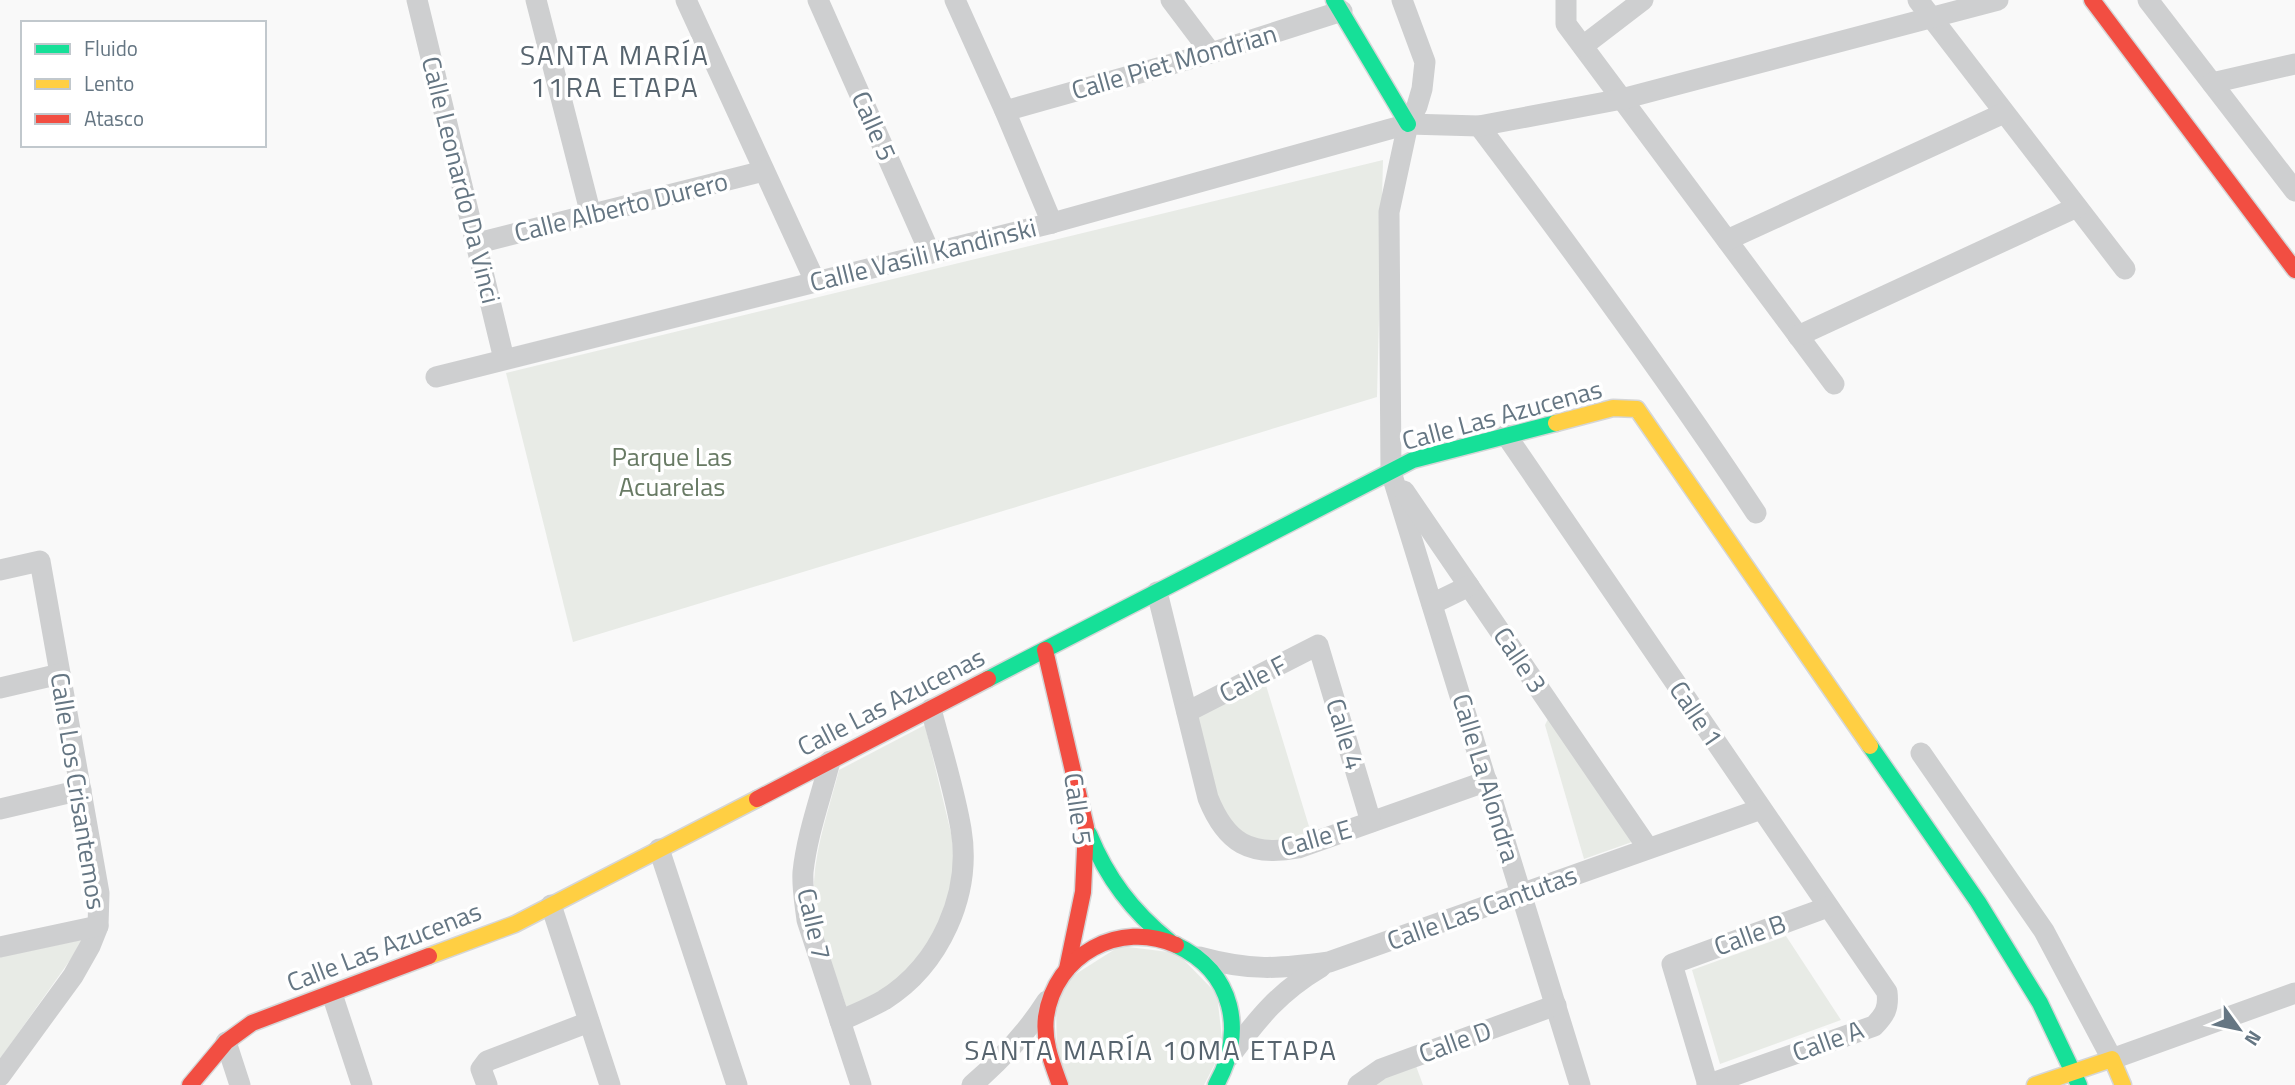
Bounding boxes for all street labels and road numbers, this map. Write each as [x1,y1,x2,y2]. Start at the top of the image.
street label: Calle Piet Mondrian [1067,14,1281,109]
street label: Calle Leonardo Da Vinci [412,52,511,308]
street label: Calle 5 [842,85,907,167]
street label: Calle Alberto Durero [510,161,732,252]
street label: Callle Vasili Kandinski [806,208,1040,302]
street label: Calle Las Azucenas [1397,369,1606,460]
street label: Calle 3 [1484,619,1557,701]
street label: Calle Las Azucenas [790,637,991,766]
street label: Calle F [1212,645,1294,712]
street label: Calle Los Crisantemos [41,670,116,912]
street label: Calle 1 [1660,673,1733,755]
street label: Calle La Alondra [1442,689,1531,867]
street label: Calle 4 [1316,693,1375,774]
street label: Calle 5 [1054,770,1103,848]
street label: Calle E [1276,809,1356,866]
street label: Calle Las Cantutas [1381,855,1582,960]
street label: Calle 7 [787,884,842,964]
street label: Calle Las Azucenas [281,891,487,1002]
street label: Calle B [1708,904,1791,966]
street label: Calle D [1413,1010,1497,1073]
street label: Calle A [1787,1010,1869,1071]

